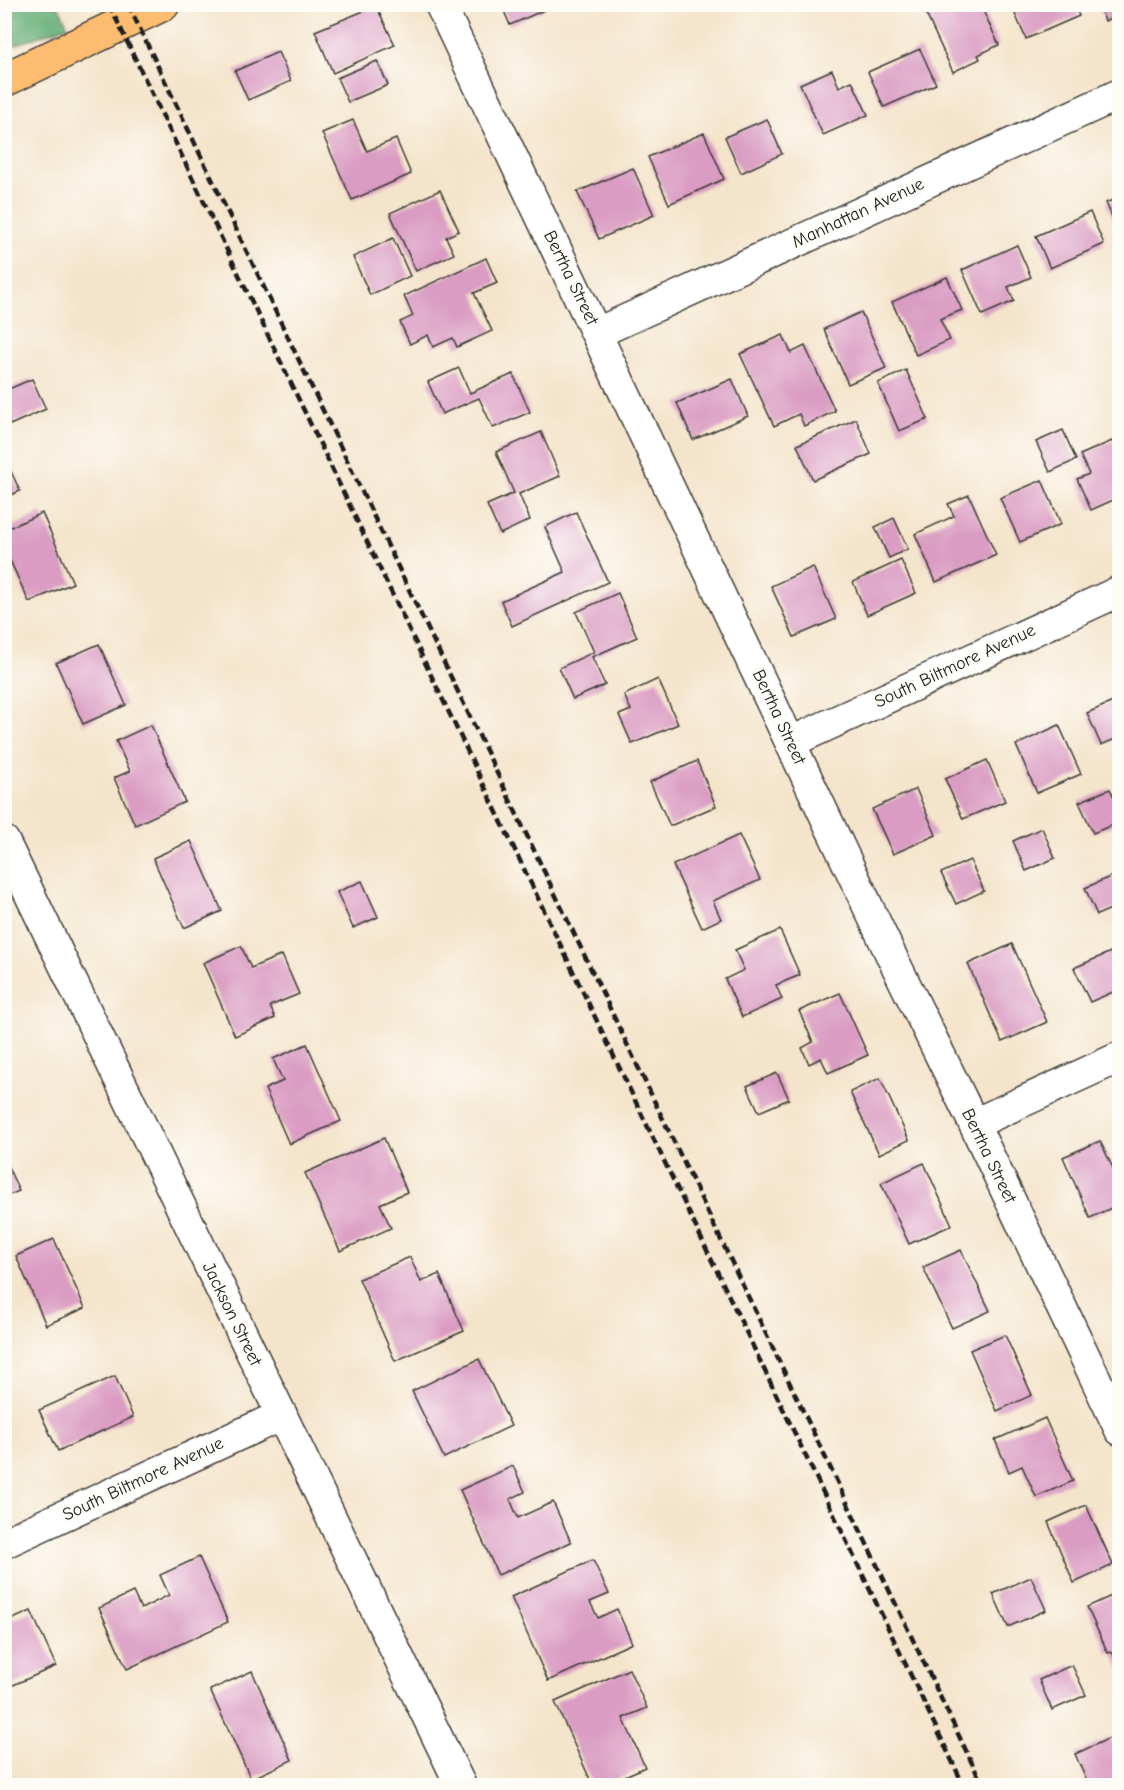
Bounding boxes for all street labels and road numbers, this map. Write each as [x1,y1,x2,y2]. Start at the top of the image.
street label: Manhattan Avenue [789,173,927,253]
street label: Bertha Street [539,227,603,329]
street label: South Biltmore Avenue [871,620,1039,712]
street label: Bertha Street [748,666,811,769]
street label: Bertha Street [957,1105,1021,1207]
street label: Jackson Street [198,1259,267,1370]
street label: South Biltmore Avenue [59,1433,227,1525]

